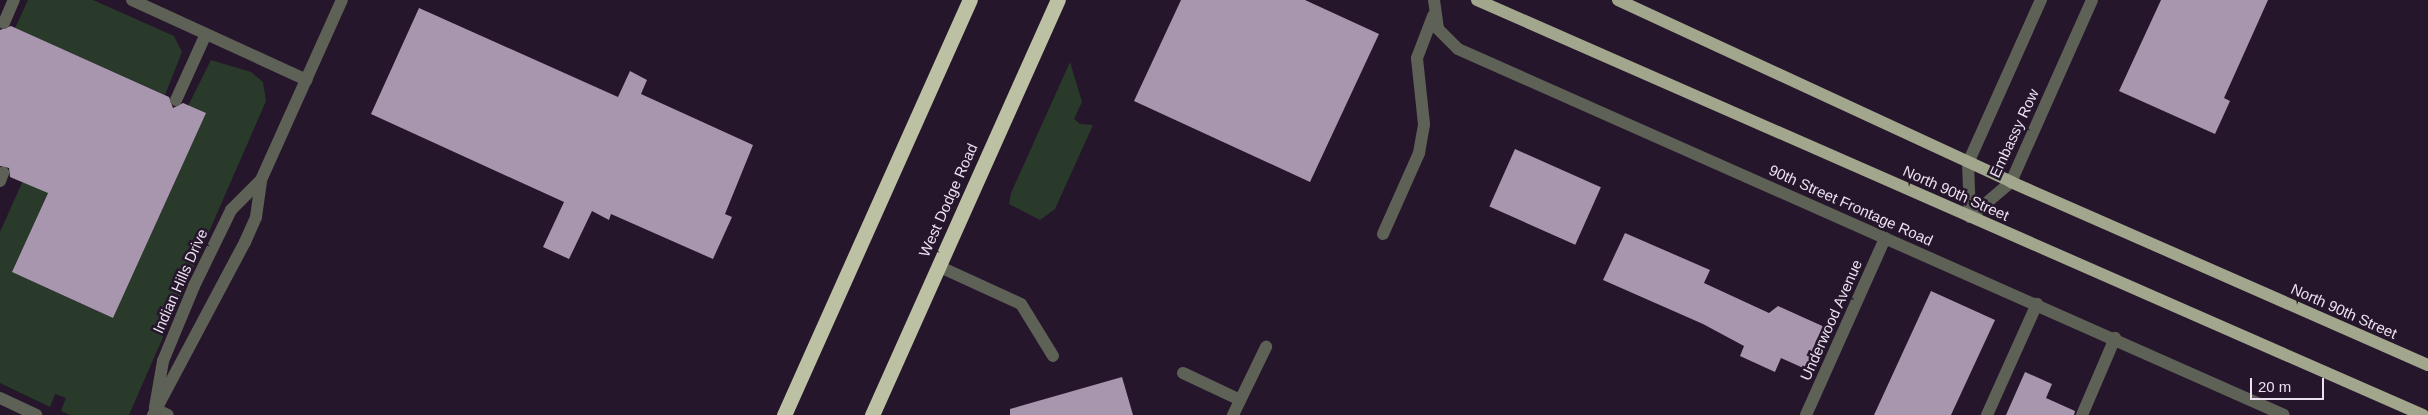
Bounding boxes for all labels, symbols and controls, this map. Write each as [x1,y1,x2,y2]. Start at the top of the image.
street label: Embassy Row [1986,86,2042,180]
street label: West Dodge Road [915,140,981,260]
street label: 90th Street Frontage Road [1766,161,1936,249]
street label: North 90th Street [1900,162,2012,224]
street label: Indian Hills Drive [149,226,211,336]
street label: Underwood Avenue [1796,256,1866,384]
street label: North 90th Street [2288,280,2400,342]
scale bar [2253,368,2327,400]
text: 20 m [2258,378,2291,395]

